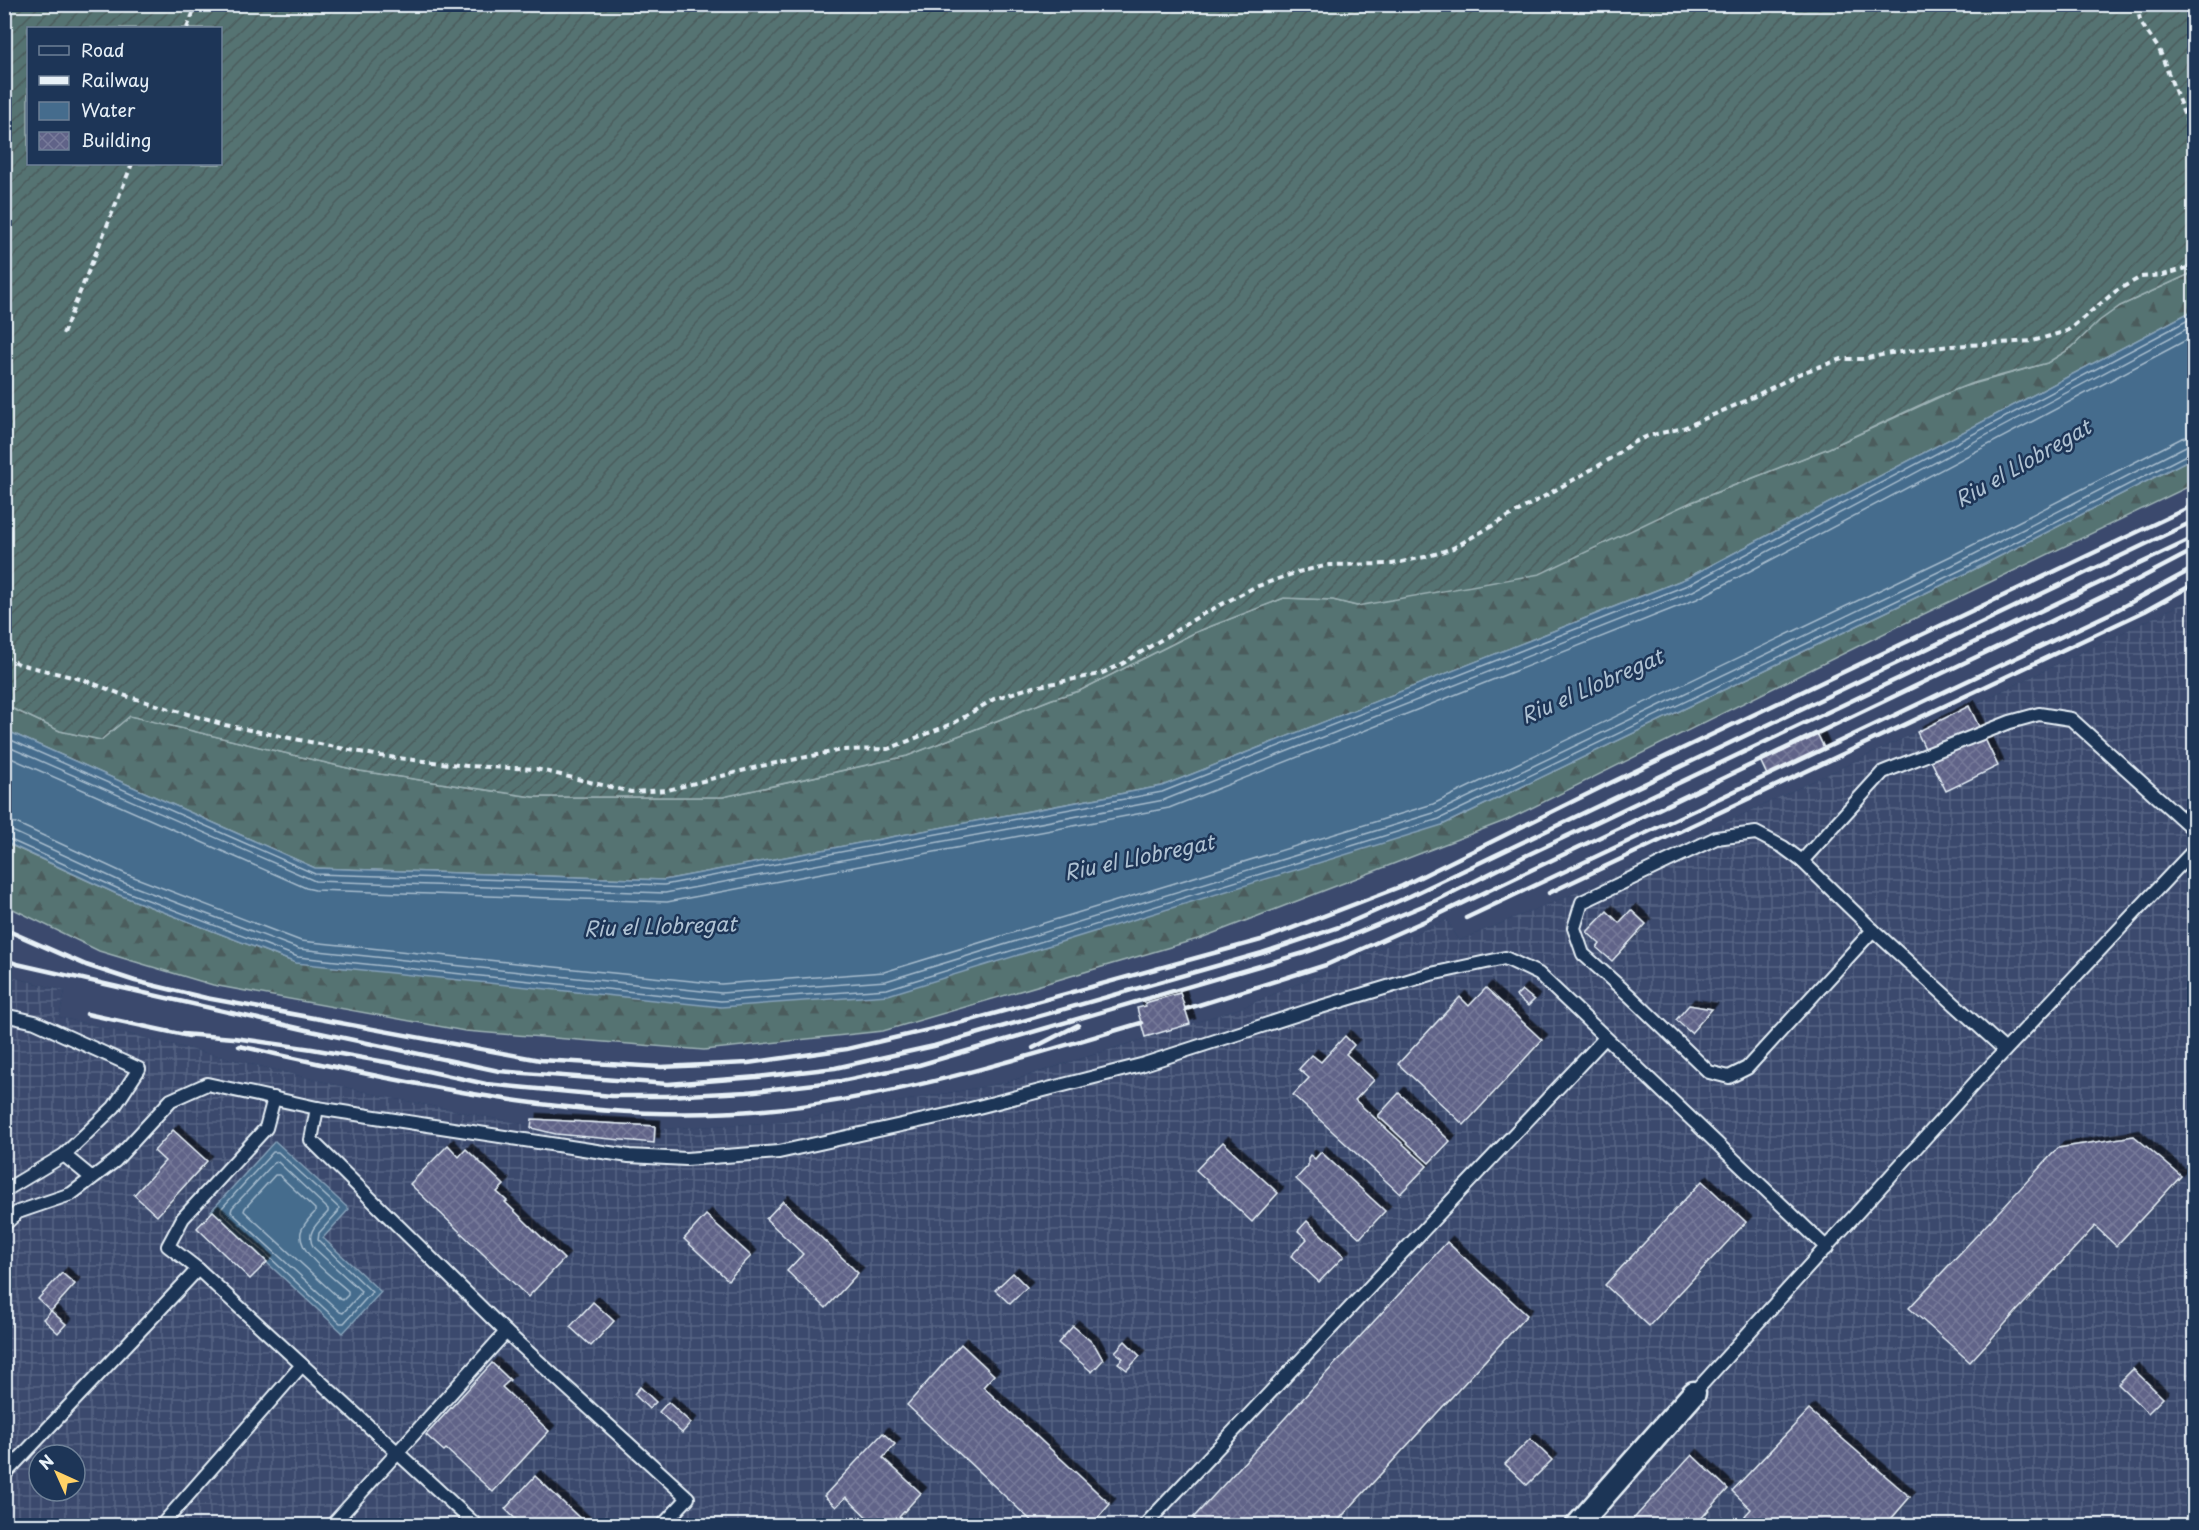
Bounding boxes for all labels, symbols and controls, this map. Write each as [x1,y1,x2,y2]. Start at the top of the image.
legend [27,27,222,165]
text: Road [81,36,125,63]
text: Railway [81,66,149,93]
text: Water [81,96,136,123]
text: Building [81,126,151,153]
water label: Riu el Llobregat [1948,409,2098,514]
water label: Riu el Llobregat [1515,639,1670,731]
water label: Riu el Llobregat [1061,824,1219,888]
water label: Riu el Llobregat [583,906,739,944]
north arrow [27,1443,87,1503]
text: N [33,1449,59,1475]

